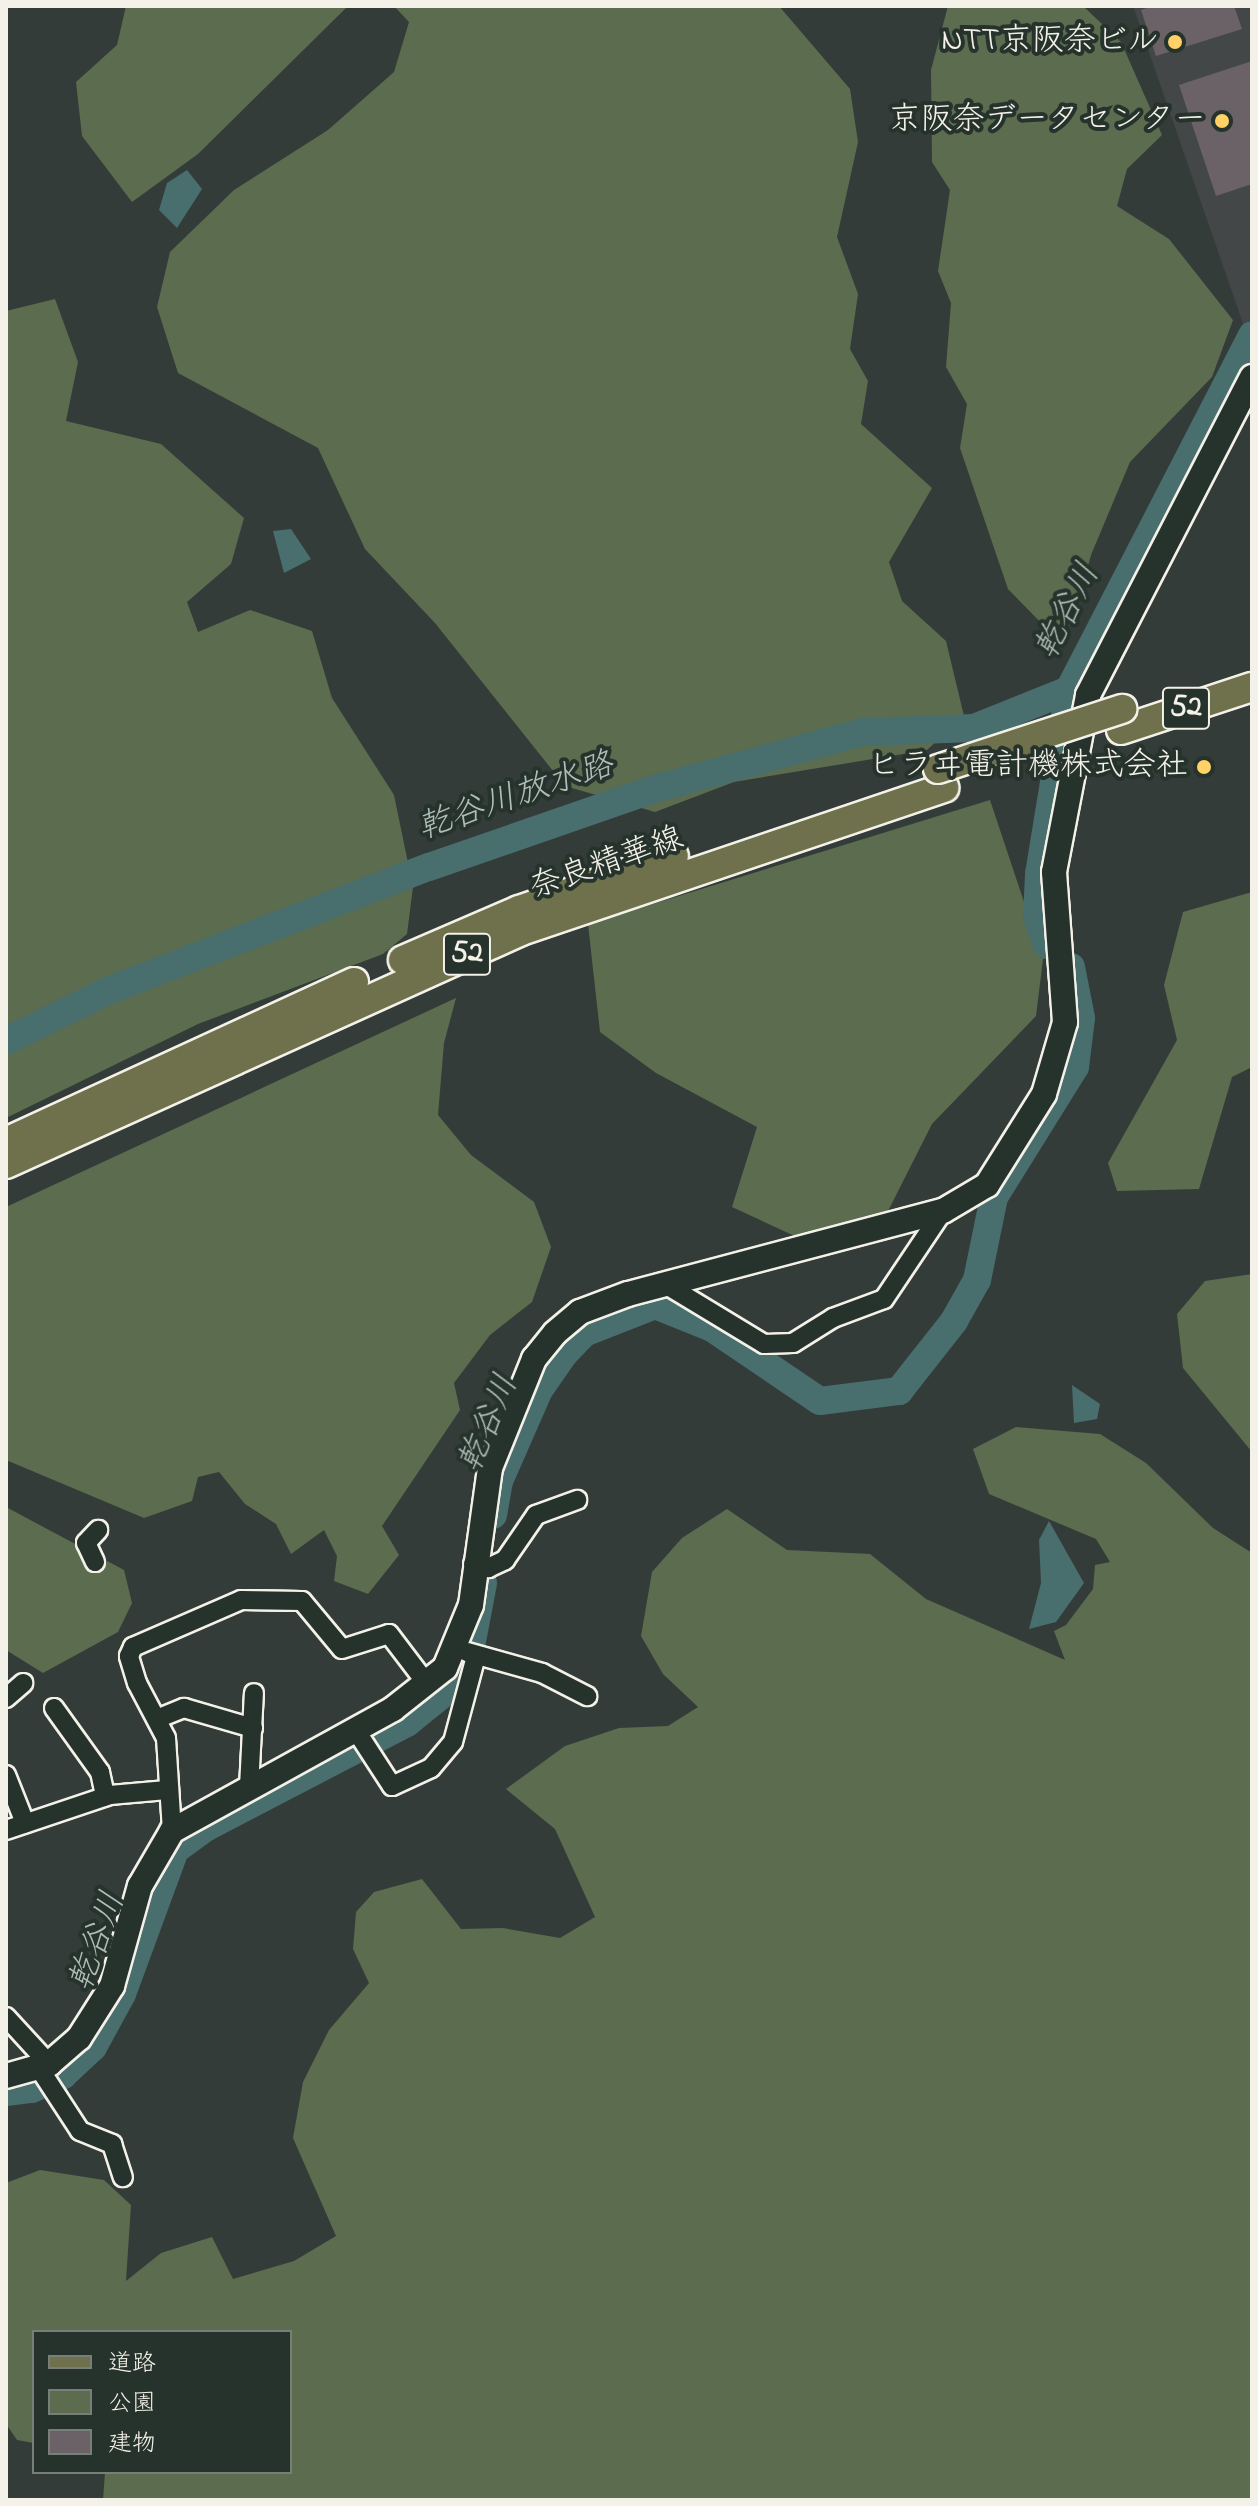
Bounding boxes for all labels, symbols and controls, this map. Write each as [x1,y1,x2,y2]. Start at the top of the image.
place label: NTT京阪奈ビル [941,23,1159,61]
marker: NTT京阪奈ビル [1166,33,1184,51]
place label: 京阪奈データセンター [887,102,1206,140]
marker: 京阪奈データセンター [1213,112,1231,130]
water label: 乾谷川 [1028,557,1110,667]
road number: 52 [1160,682,1212,734]
water label: 乾谷川放水路 [413,746,619,850]
place label: ヒラヰ電計機株式会社 [868,748,1188,786]
marker: ヒラヰ電計機株式会社 [1195,758,1213,776]
street label: 奈良精華線 [525,821,689,909]
road number: 52 [441,928,493,980]
water label: 乾谷川 [451,1369,529,1479]
water label: 乾谷川 [62,1887,136,1997]
legend [32,2330,292,2474]
text: 道路 [108,2347,156,2382]
text: 公園 [108,2387,156,2422]
text: 建物 [108,2427,156,2462]

